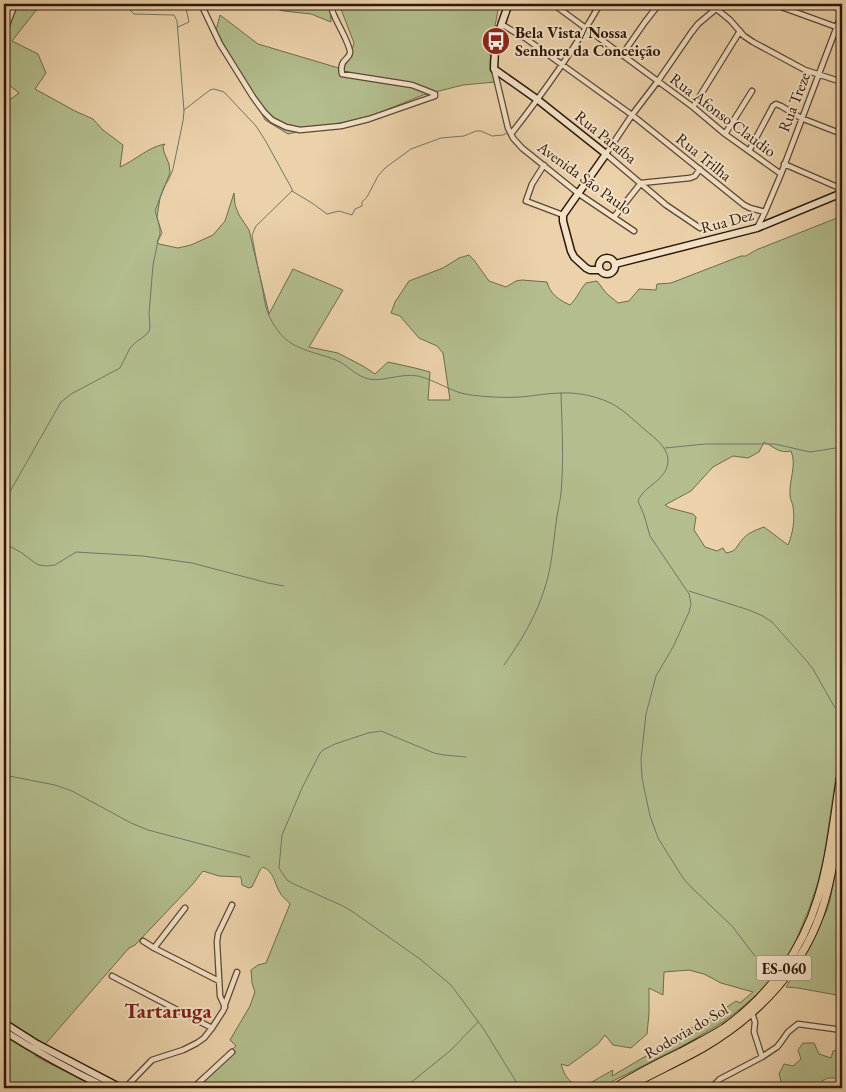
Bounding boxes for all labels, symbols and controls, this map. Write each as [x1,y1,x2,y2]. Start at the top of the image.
place label: Bela Vista/Nossa Senhora da Conceição [515,22,661,61]
bus stop icon: Bela Vista/Nossa Senhora da Conceição [481,26,511,56]
street label: Rua Afonso Claudio [666,68,780,162]
street label: Rua Treze [773,69,815,135]
street label: Rua Paraíba [571,106,642,169]
street label: Rua Trilha [672,128,737,186]
street label: Avenida São Paulo [533,136,637,220]
street label: Rua Dez [698,204,756,238]
road number: ES-060 [756,956,812,980]
district label: Tartaruga [124,997,212,1024]
street label: Rodovia do Sol [640,998,732,1064]

